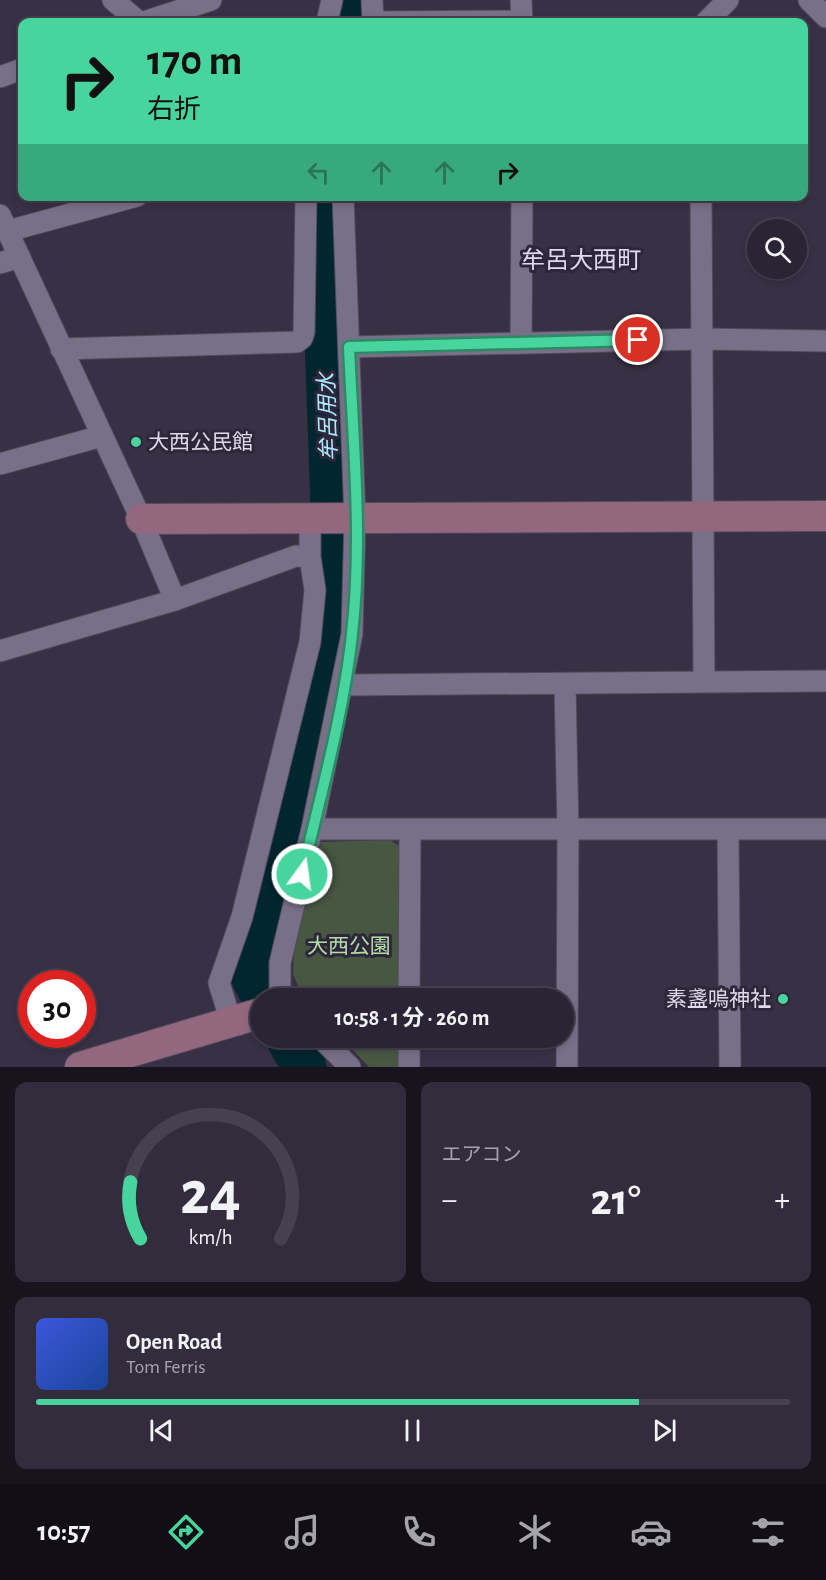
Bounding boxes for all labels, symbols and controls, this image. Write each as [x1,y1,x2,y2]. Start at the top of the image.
text: 170 m [147,40,242,82]
icon: right [48,42,126,120]
text: 右折 [147,96,201,123]
icon: left [302,156,335,189]
icon: ahead [365,156,398,189]
icon: ahead [428,156,461,189]
icon: right [491,156,524,189]
map controls [747,219,807,279]
button: search [747,219,807,279]
district label: 牟呂大西町 [521,247,641,273]
pin [612,314,663,365]
icon: arrive [621,323,654,356]
water label: 牟呂用水 [314,371,341,461]
place label: 大西公民館 [148,431,253,453]
marker: 大西公民館 [129,435,143,449]
position arrow [270,842,334,906]
park label: 大西公園 [307,935,391,957]
speed limit sign: 30 [18,970,96,1048]
place label: 素盞嗚神社 [666,988,771,1010]
marker: 素盞嗚神社 [776,992,790,1006]
text: 10:58 · 1 分 · 260 m [335,1007,489,1029]
text: エアコン [442,1145,522,1165]
text: 24 [180,1163,241,1225]
text: 21° [590,1178,641,1223]
text: − [442,1184,457,1217]
text: + [774,1184,790,1217]
text: km/h [188,1227,232,1248]
text: Open Road [126,1331,222,1353]
text: Tom Ferris [126,1357,206,1377]
icon: previous [145,1414,178,1447]
icon: pause [396,1414,429,1447]
icon: next [648,1414,681,1447]
icon: directions [165,1511,207,1553]
icon: music [281,1511,323,1553]
icon: phone [398,1511,440,1553]
icon: climate [514,1511,556,1553]
icon: car [630,1511,672,1553]
icon: filters [747,1511,789,1553]
text: 10:57 [37,1518,91,1545]

